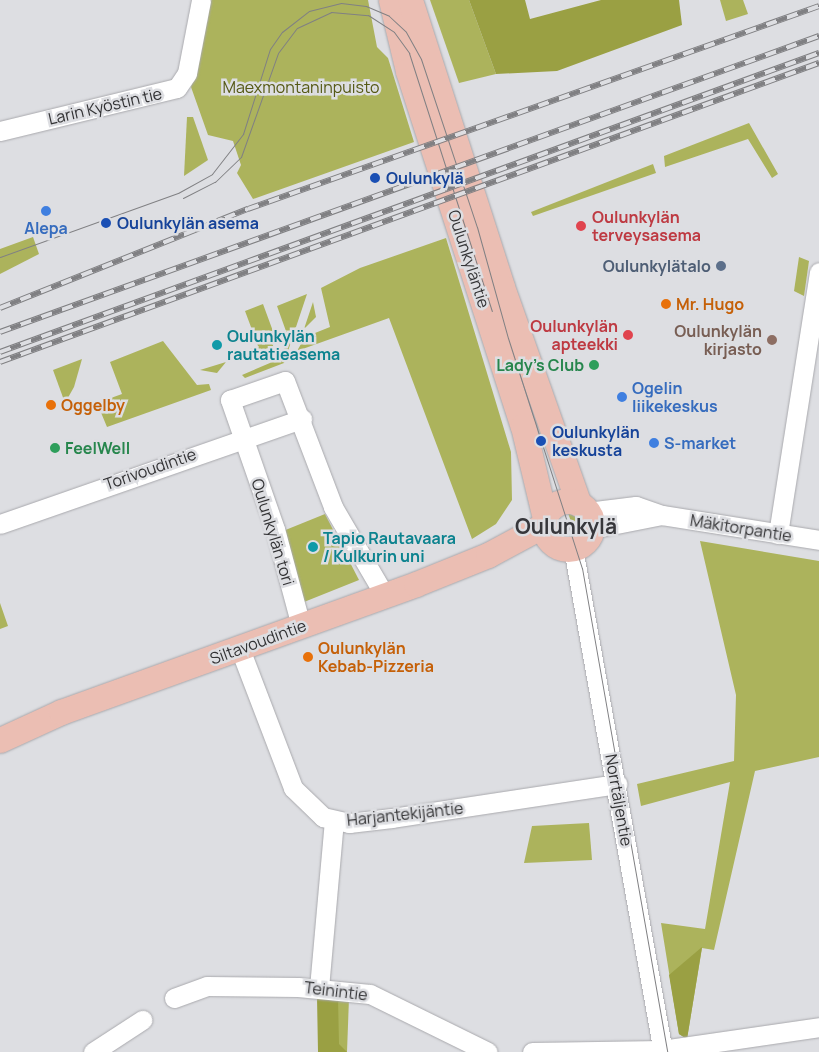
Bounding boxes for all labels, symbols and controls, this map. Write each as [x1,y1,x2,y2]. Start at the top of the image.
park label: Maexmontaninpuisto [223,77,379,97]
street label: Larin Kyöstin tie [46,84,164,128]
place label: Oulunkylä [386,168,464,188]
marker: Oulunkylä [368,171,382,185]
marker: Alepa [40,205,52,217]
place label: Oulunkylän terveysasema [592,207,701,245]
street label: Oulunkyläntie [444,208,494,310]
place label: Oulunkylän asema [117,213,259,233]
marker: Oulunkylän asema [99,216,113,230]
place label: Alepa [24,218,68,238]
marker: Oulunkylän terveysasema [574,219,588,233]
place label: Oulunkylätalo [603,256,711,276]
marker: Oulunkylätalo [715,260,727,272]
place label: Mr. Hugo [676,294,744,314]
marker: Mr. Hugo [660,298,672,310]
place label: Oulunkylän apteekki [530,316,618,354]
place label: Oulunkylän kirjasto [674,321,762,359]
place label: Oulunkylän rautatieasema [227,326,340,364]
marker: Oulunkylän apteekki [622,329,634,341]
marker: Oulunkylän kirjasto [766,334,778,346]
marker: Oulunkylän rautatieasema [211,339,223,351]
place label: Lady's Club [497,355,584,375]
marker: Lady's Club [588,359,600,371]
place label: Ogelin liikekeskus [632,378,718,416]
marker: Ogelin liikekeskus [616,391,628,403]
place label: Oggelby [61,395,125,415]
marker: Oggelby [45,399,57,411]
place label: Oulunkylän keskusta [552,422,640,460]
place label: S-market [664,433,736,453]
marker: Oulunkylän keskusta [534,434,548,448]
marker: S-market [648,437,660,449]
place label: FeelWell [65,438,130,458]
marker: FeelWell [49,442,61,454]
street label: Torivoudintie [101,444,199,494]
street label: Oulunkylän tori [248,476,298,588]
street label: Mäkitorpantie [689,510,793,546]
district label: Oulunkylä [515,513,617,539]
place label: Tapio Rautavaara / Kulkurin uni [323,528,456,566]
marker: Tapio Rautavaara / Kulkurin uni [307,541,319,553]
street label: Siltavoudintie [207,616,309,668]
place label: Oulunkylän Kebab-Pizzeria [318,638,434,676]
marker: Oulunkylän Kebab-Pizzeria [302,651,314,663]
street label: Norrtäljentie [601,752,637,848]
street label: Harjantekijäntie [346,798,464,830]
street label: Teinintie [303,978,369,1004]

